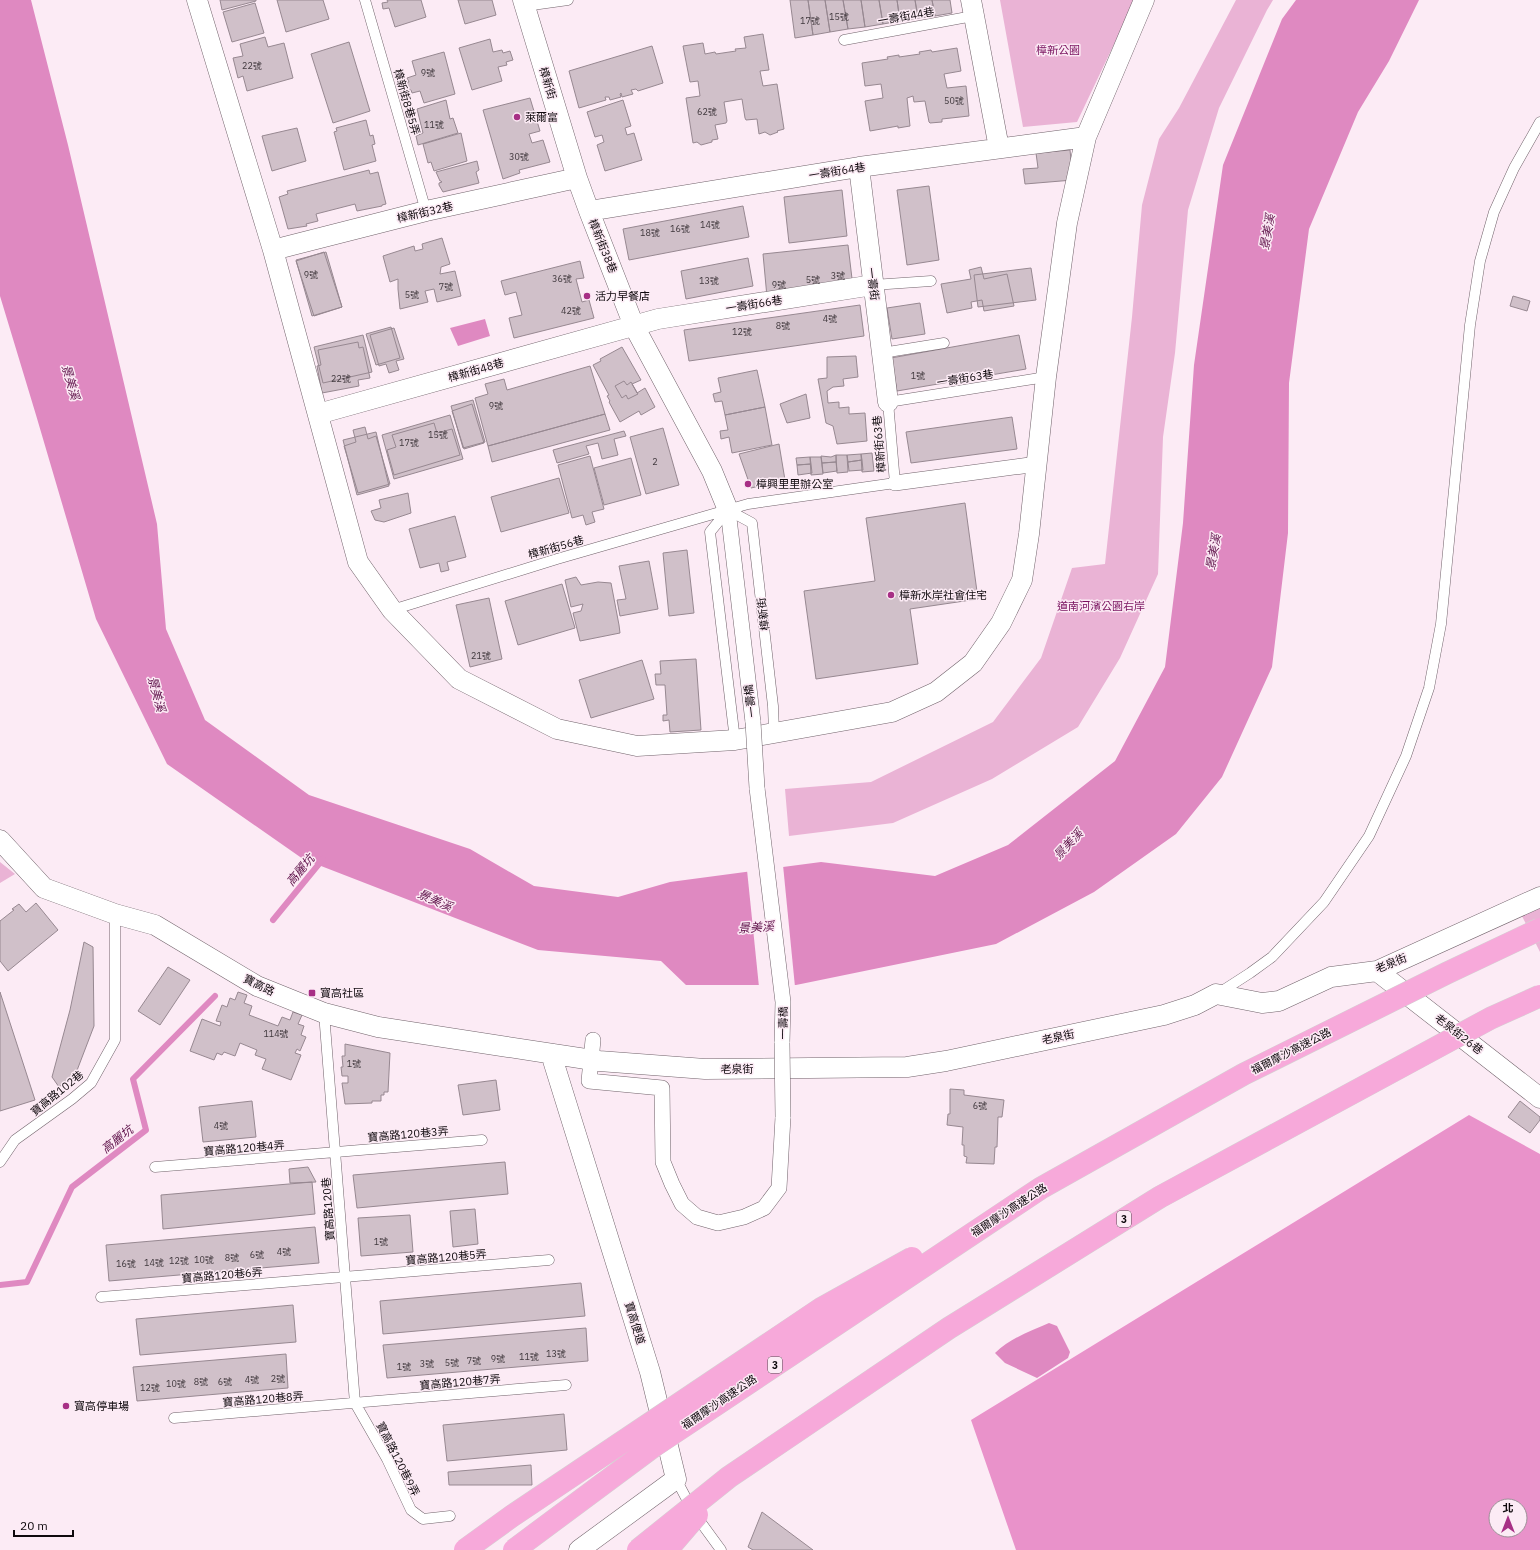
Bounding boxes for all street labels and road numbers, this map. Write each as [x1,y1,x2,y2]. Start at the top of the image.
street label: 一壽街44巷 [877,4,935,28]
street label: 樟新街 [536,65,560,101]
street label: 樟新街8巷5弄 [391,67,423,137]
street label: 一壽街64巷 [808,160,866,182]
street label: 樟新街32巷 [396,199,454,225]
street label: 樟新街38巷 [586,217,620,275]
street label: 一壽街 [864,267,882,301]
street label: 一壽街66巷 [725,293,783,315]
street label: 樟新街48巷 [447,355,505,385]
street label: 一壽街63巷 [936,367,994,389]
street label: 樟新街63巷 [870,415,888,473]
street label: 樟新街56巷 [527,532,585,562]
street label: 樟新街 [754,597,772,631]
street label: 一壽橋 [741,684,759,718]
street label: 老泉街 [1373,950,1409,976]
street label: 寶高路 [241,971,277,999]
street label: 一壽橋 [776,1006,790,1040]
street label: 老泉街26巷 [1432,1011,1486,1057]
street label: 福爾摩沙高速公路 [1249,1025,1333,1077]
street label: 老泉街 [1040,1027,1076,1047]
street label: 老泉街 [720,1062,754,1076]
street label: 寶高路102巷 [28,1067,86,1119]
street label: 寶高路120巷3弄 [367,1123,449,1145]
street label: 寶高路120巷4弄 [203,1137,285,1159]
street label: 寶高路120巷 [319,1177,337,1241]
street label: 福爾摩沙高速公路 [968,1180,1050,1240]
road number: 3 [1117,1211,1131,1227]
street label: 寶高路120巷5弄 [405,1246,487,1268]
street label: 寶高路120巷6弄 [181,1264,263,1286]
street label: 寶高便道 [622,1300,648,1346]
road number: 3 [768,1357,782,1373]
street label: 寶高路120巷7弄 [419,1371,501,1393]
street label: 福爾摩沙高速公路 [679,1372,759,1432]
street label: 寶高路120巷8弄 [222,1388,304,1410]
street label: 寶高路120巷9弄 [373,1420,423,1498]

